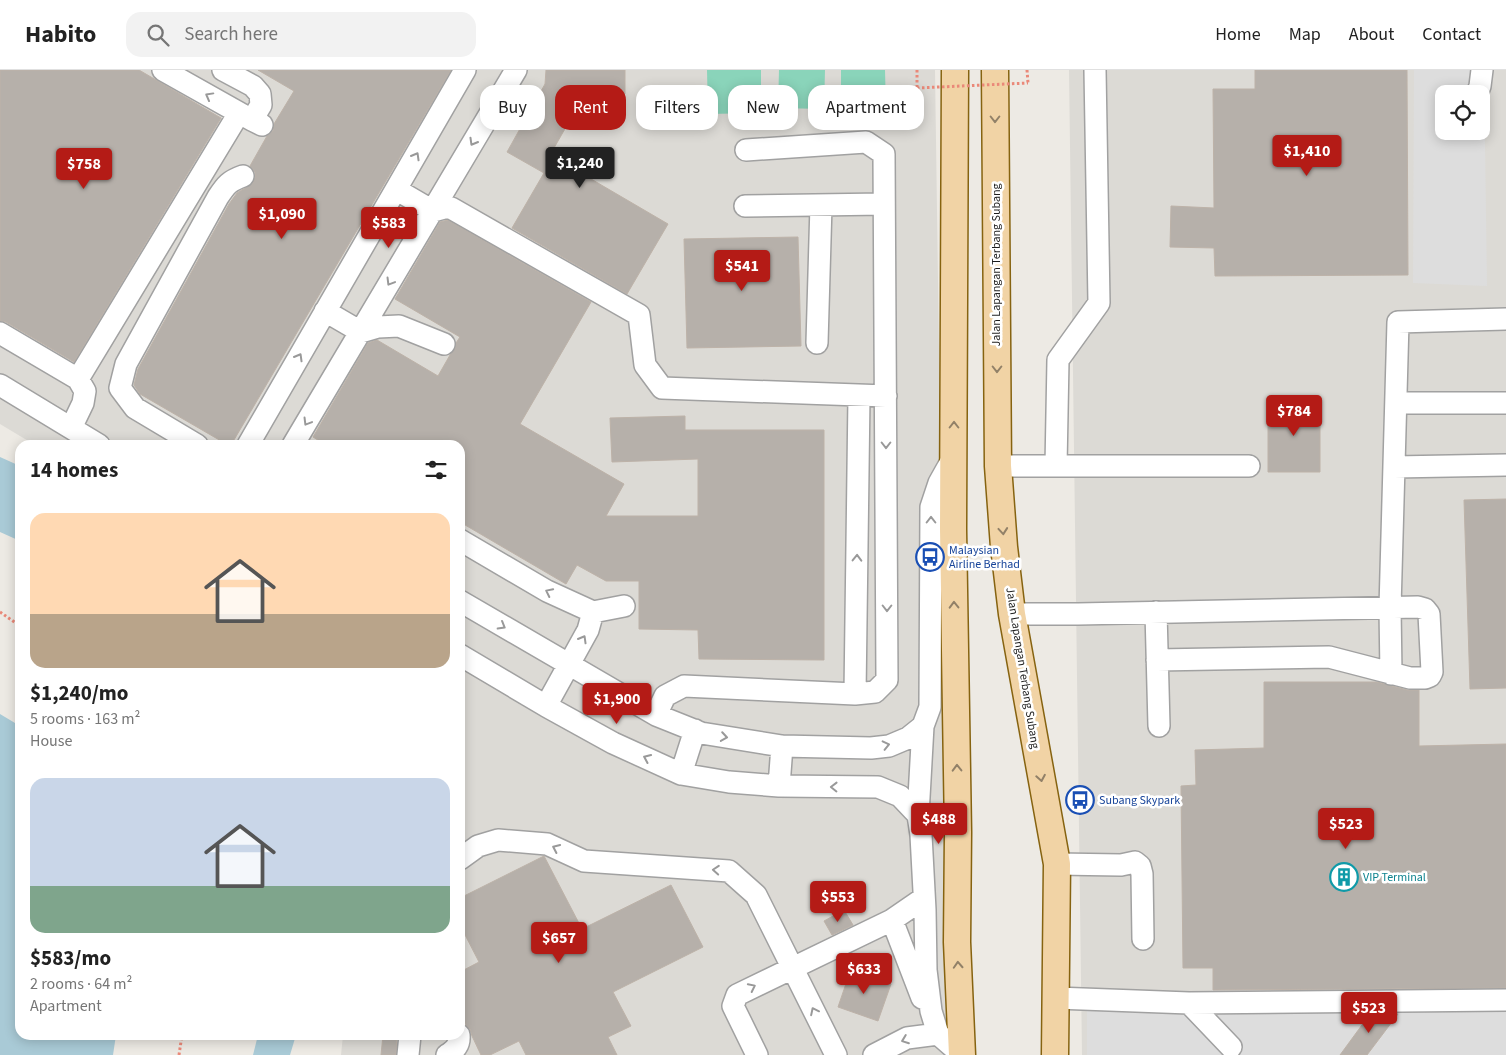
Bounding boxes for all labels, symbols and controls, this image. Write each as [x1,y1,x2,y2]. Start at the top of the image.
search box [126,12,476,57]
text: Habito [25,17,96,52]
icon: search [144,21,172,49]
text: Search here [184,21,278,48]
text: Home [1215,22,1261,47]
text: Map [1289,22,1321,47]
text: About [1349,22,1394,47]
text: Contact [1422,22,1481,47]
chip: Buy [480,85,545,130]
chip: Rent [555,85,626,130]
chip: Filters [636,85,718,130]
chip: New [728,85,798,130]
chip: Apartment [808,85,924,130]
map controls [1435,85,1490,140]
button: locate [1435,85,1490,140]
one-way arrow [206,92,215,102]
one-way arrow [990,115,1000,123]
pin: $1,410 [1266,134,1348,177]
one-way arrow [470,137,480,146]
text: $1,410 [1283,140,1331,162]
pin: $1,240 [539,146,621,189]
pin: $758 [54,148,114,190]
text: $1,240 [556,152,604,174]
text: $758 [67,153,101,175]
one-way arrow [410,153,420,162]
street label: Jalan Lapangan Terbang Subang [988,183,1005,347]
pin: $1,090 [241,198,323,240]
text: $1,090 [258,203,306,225]
pin: $583 [359,206,419,249]
text: $583 [372,212,406,234]
pin: $541 [712,250,772,292]
text: $541 [725,255,759,277]
one-way arrow [387,276,397,285]
one-way arrow [292,354,302,363]
one-way arrow [992,365,1002,373]
pin: $784 [1264,394,1324,437]
text: $784 [1277,400,1311,422]
one-way arrow [303,416,313,425]
one-way arrow [949,421,959,428]
one-way arrow [881,442,891,449]
text: 14 homes [30,455,118,485]
icon: filters [422,456,450,484]
one-way arrow [926,515,936,523]
one-way arrow [997,527,1008,535]
bus stop icon: Malaysian Airline Berhad [915,542,945,572]
place label: Malaysian Airline Berhad [949,542,1020,573]
icon: home [195,546,285,636]
one-way arrow [852,554,862,562]
street label: Jalan Lapangan Terbang Subang [1001,586,1044,750]
one-way arrow [545,587,554,598]
one-way arrow [949,601,959,608]
one-way arrow [882,604,892,612]
one-way arrow [497,620,506,630]
one-way arrow [576,636,586,645]
text: $1,240/mo [30,678,129,708]
pin: $1,900 [576,682,658,725]
text: $1,900 [593,688,641,710]
text: 5 rooms · 163 m² [30,708,140,730]
text: House [30,730,72,752]
one-way arrow [720,731,729,741]
one-way arrow [881,741,890,751]
one-way arrow [643,754,652,765]
one-way arrow [952,763,962,771]
one-way arrow [1036,774,1046,782]
one-way arrow [830,782,838,792]
bus stop icon: Subang Skypark [1065,785,1095,815]
place label: Subang Skypark [1099,792,1180,809]
pin: $488 [909,802,969,845]
text: $488 [922,808,956,830]
pin: $523 [1316,808,1376,850]
icon: home [195,811,285,901]
text: $523 [1329,813,1363,835]
one-way arrow [552,844,561,854]
building icon: VIP Terminal [1329,862,1359,892]
one-way arrow [711,864,719,875]
place label: VIP Terminal [1363,869,1426,886]
pin: $553 [808,880,868,923]
text: $553 [821,886,855,908]
pin: $657 [529,922,589,964]
text: $657 [542,927,576,949]
text: $583/mo [30,943,111,973]
pin: $633 [834,952,894,995]
text: $633 [847,958,881,980]
one-way arrow [953,961,964,969]
text: 2 rooms · 64 m² [30,973,132,995]
one-way arrow [747,983,756,993]
pin: $523 [1339,992,1399,1034]
text: Apartment [30,995,102,1017]
text: $523 [1352,997,1386,1019]
one-way arrow [810,1007,820,1016]
one-way arrow [901,1034,910,1044]

